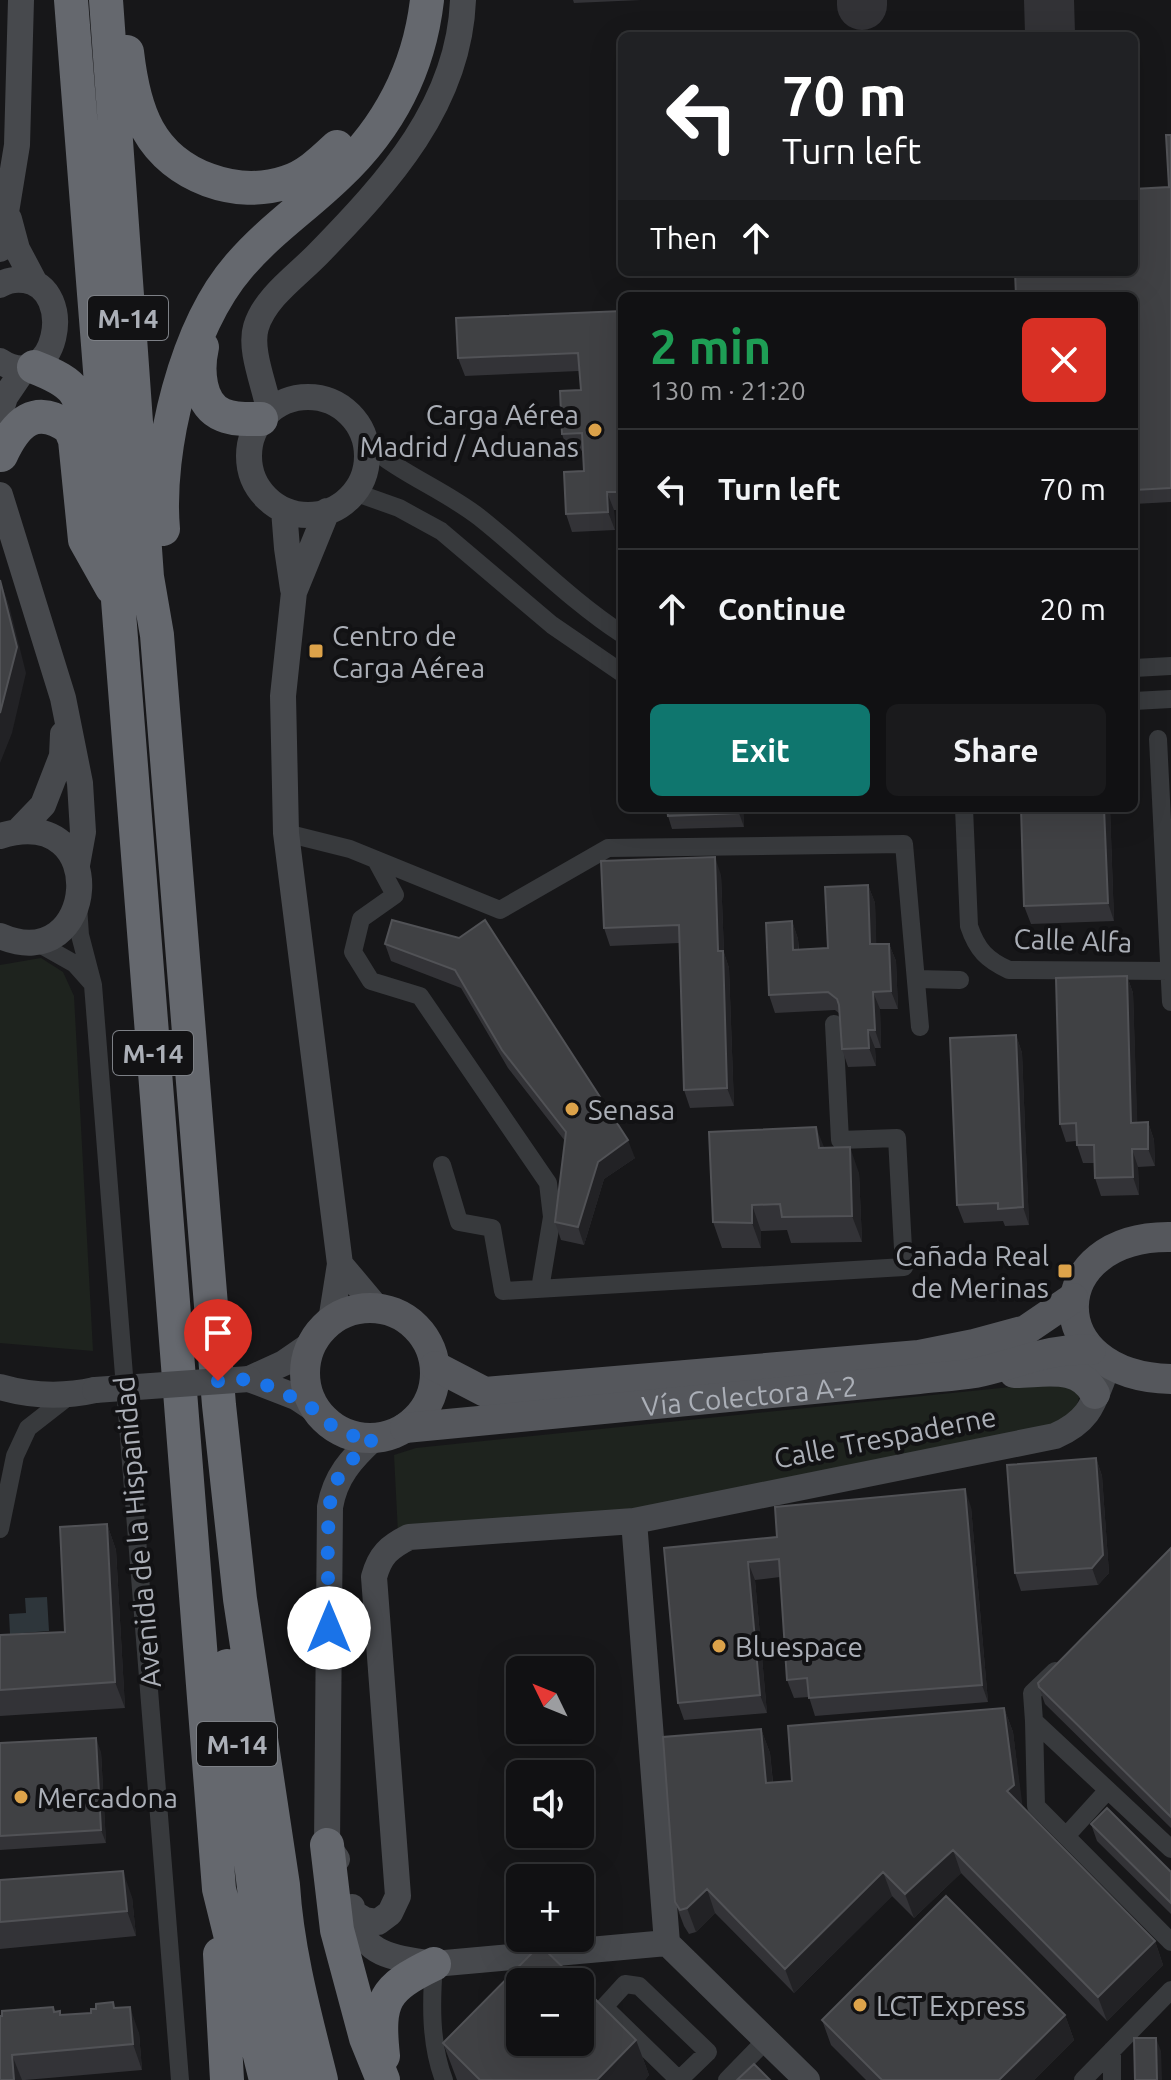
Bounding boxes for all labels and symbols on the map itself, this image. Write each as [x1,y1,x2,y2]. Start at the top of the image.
road number: M-14 [88,296,168,340]
place label: Carga Aérea Madrid / Aduanas [360,399,579,462]
marker: Carga Aérea Madrid / Aduanas [586,421,604,439]
place label: Centro de Carga Aérea [332,620,485,683]
marker: Centro de Carga Aérea [307,642,325,660]
street label: Calle Alfa [1013,922,1133,958]
road number: M-14 [113,1031,193,1075]
place label: Senasa [588,1094,675,1125]
marker: Senasa [563,1100,581,1118]
place label: Cañada Real de Merinas [895,1240,1049,1303]
marker: Cañada Real de Merinas [1056,1262,1074,1280]
pin [184,1299,252,1381]
street label: Vía Colectora A-2 [640,1369,859,1421]
street label: Avenida de la Hispanidad [108,1375,166,1689]
street label: Calle Trespaderne [771,1400,999,1474]
position arrow [287,1586,371,1670]
place label: Bluespace [735,1631,863,1662]
marker: Bluespace [710,1637,728,1655]
north arrow [506,1656,594,1744]
road number: M-14 [197,1722,277,1766]
place label: Mercadona [37,1782,178,1813]
marker: Mercadona [12,1788,30,1806]
place label: LCT Express [876,1990,1026,2021]
marker: LCT Express [851,1996,869,2014]

